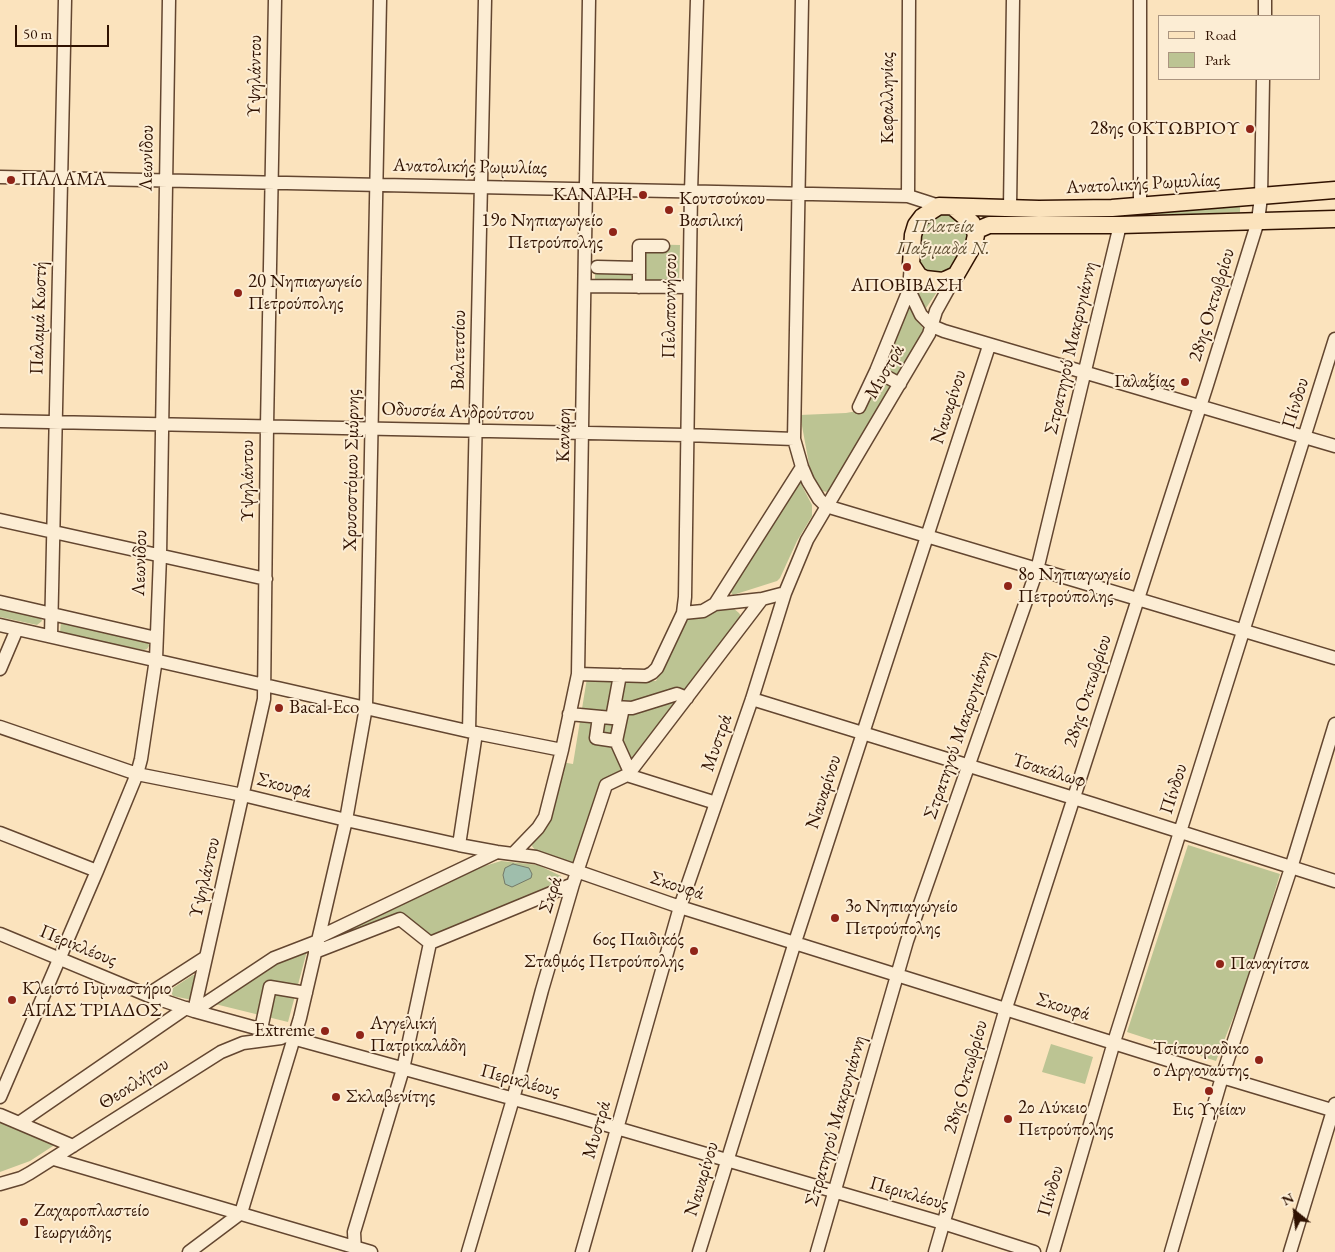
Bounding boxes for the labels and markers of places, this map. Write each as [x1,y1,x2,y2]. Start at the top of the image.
place label: 28ης ΟΚΤΩΒΡΙΟΥ [1090,118,1240,140]
marker: 28ης ΟΚΤΩΒΡΙΟΥ [1244,123,1256,135]
place label: ΠΑΛΑΜΑ [21,169,106,191]
marker: ΠΑΛΑΜΑ [5,174,17,186]
place label: ΚΑΝΑΡΗ [553,184,633,206]
place label: Κουτσούκου Βασιλική [679,188,765,232]
marker: ΚΑΝΑΡΗ [637,189,649,201]
marker: Κουτσούκου Βασιλική [663,204,675,216]
place label: 19ο Νηπιαγωγείο Πετρούπολης [481,210,603,254]
marker: 19ο Νηπιαγωγείο Πετρούπολης [607,226,619,238]
marker: ΑΠΟΒΙΒΑΣΗ [901,261,913,273]
place label: 20 Νηπιαγωγείο Πετρούπολης [248,271,362,315]
place label: ΑΠΟΒΙΒΑΣΗ [851,275,963,297]
marker: 20 Νηπιαγωγείο Πετρούπολης [232,287,244,299]
place label: Γαλαξίας [1114,371,1175,393]
marker: Γαλαξίας [1179,376,1191,388]
place label: 8ο Νηπιαγωγείο Πετρούπολης [1018,564,1131,608]
marker: 8ο Νηπιαγωγείο Πετρούπολης [1002,580,1014,592]
place label: Bacal-Eco [289,697,360,719]
marker: Bacal-Eco [273,702,285,714]
place label: 3ο Νηπιαγωγείο Πετρούπολης [845,896,958,940]
marker: 3ο Νηπιαγωγείο Πετρούπολης [829,912,841,924]
place label: 6ος Παιδικός Σταθμός Πετρούπολης [524,929,684,973]
marker: 6ος Παιδικός Σταθμός Πετρούπολης [688,945,700,957]
place label: Παναγίτσα [1230,953,1309,975]
marker: Παναγίτσα [1214,958,1226,970]
place label: Κλειστό Γυμναστήριο ΑΓΙΑΣ ΤΡΙΑΔΟΣ [22,978,171,1022]
marker: Κλειστό Γυμναστήριο ΑΓΙΑΣ ΤΡΙΑΔΟΣ [6,994,18,1006]
place label: Αγγελική Πατρικαλάδη [370,1013,466,1057]
place label: Extreme [254,1020,315,1042]
marker: Extreme [319,1025,331,1037]
marker: Αγγελική Πατρικαλάδη [354,1029,366,1041]
place label: Τσίπουραδικο ο Αργοναύτης [1153,1038,1249,1082]
marker: Τσίπουραδικο ο Αργοναύτης [1253,1054,1265,1066]
marker: Εις Υγείαν [1203,1085,1215,1097]
place label: Σκλαβενίτης [346,1086,435,1108]
marker: Σκλαβενίτης [330,1091,342,1103]
place label: 2ο Λύκειο Πετρούπολης [1018,1097,1114,1141]
place label: Εις Υγείαν [1172,1099,1246,1121]
marker: 2ο Λύκειο Πετρούπολης [1002,1113,1014,1125]
place label: Ζαχαροπλαστείο Γεωργιάδης [34,1200,149,1244]
marker: Ζαχαροπλαστείο Γεωργιάδης [18,1216,30,1228]

